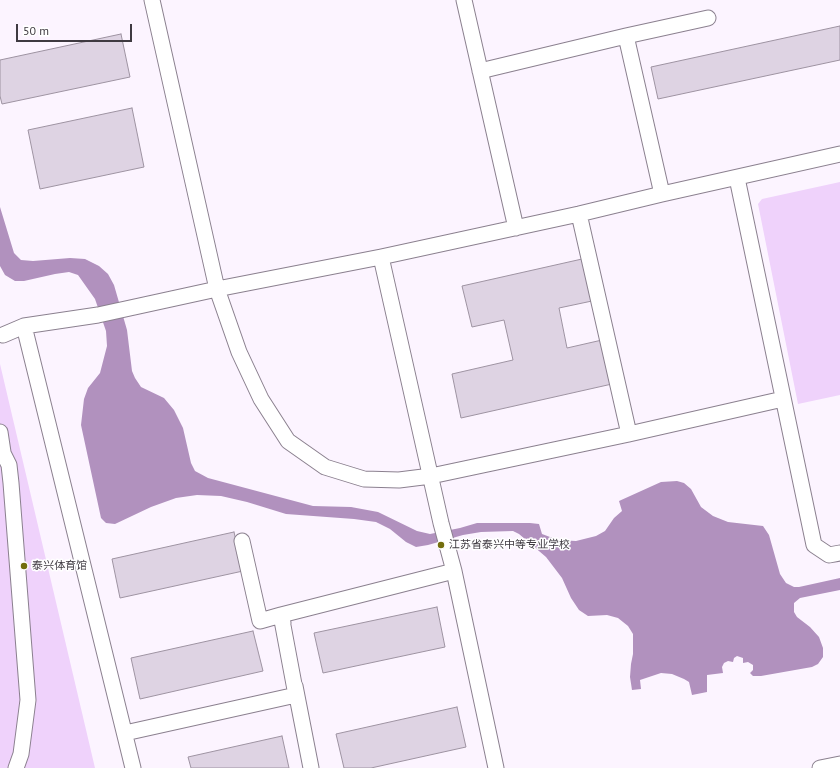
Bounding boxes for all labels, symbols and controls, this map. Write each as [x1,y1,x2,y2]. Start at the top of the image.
scale bar [18,16,134,42]
text: 50 m [23,23,49,38]
place label: 江苏省泰兴中等专业学校 [449,538,570,552]
marker: 江苏省泰兴中等专业学校 [436,540,446,550]
place label: 泰兴体育馆 [32,559,87,573]
marker: 泰兴体育馆 [19,561,29,571]

